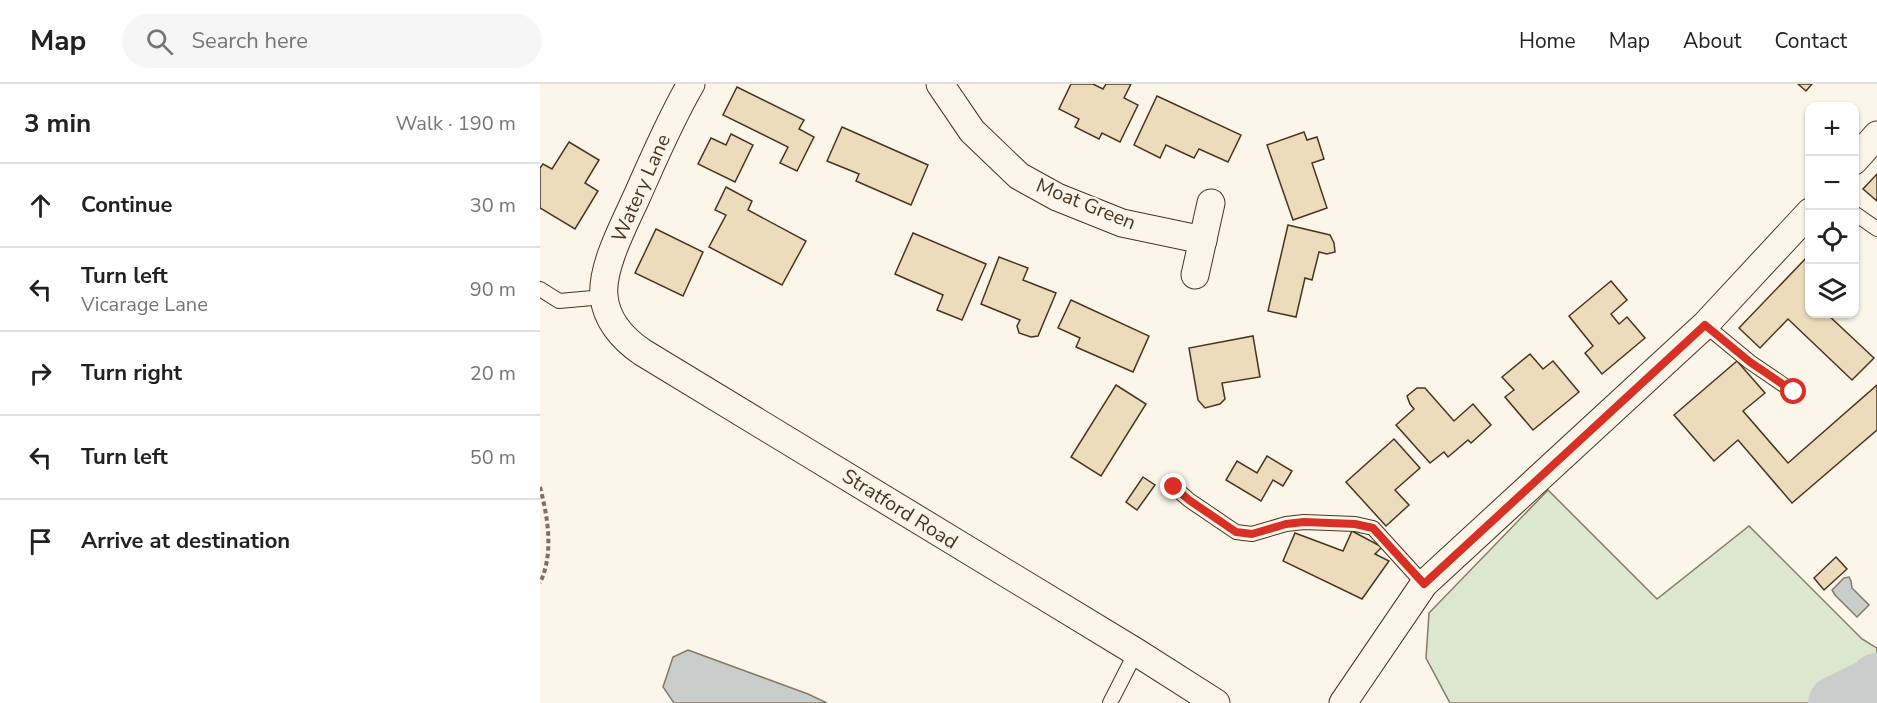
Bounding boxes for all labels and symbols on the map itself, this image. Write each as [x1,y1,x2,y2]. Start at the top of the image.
street label: Watery Lane [605,130,677,246]
street label: Moat Green [1032,172,1140,236]
route start [1780,378,1806,404]
street label: Stratford Road [837,463,963,555]
route end [1160,473,1186,499]

